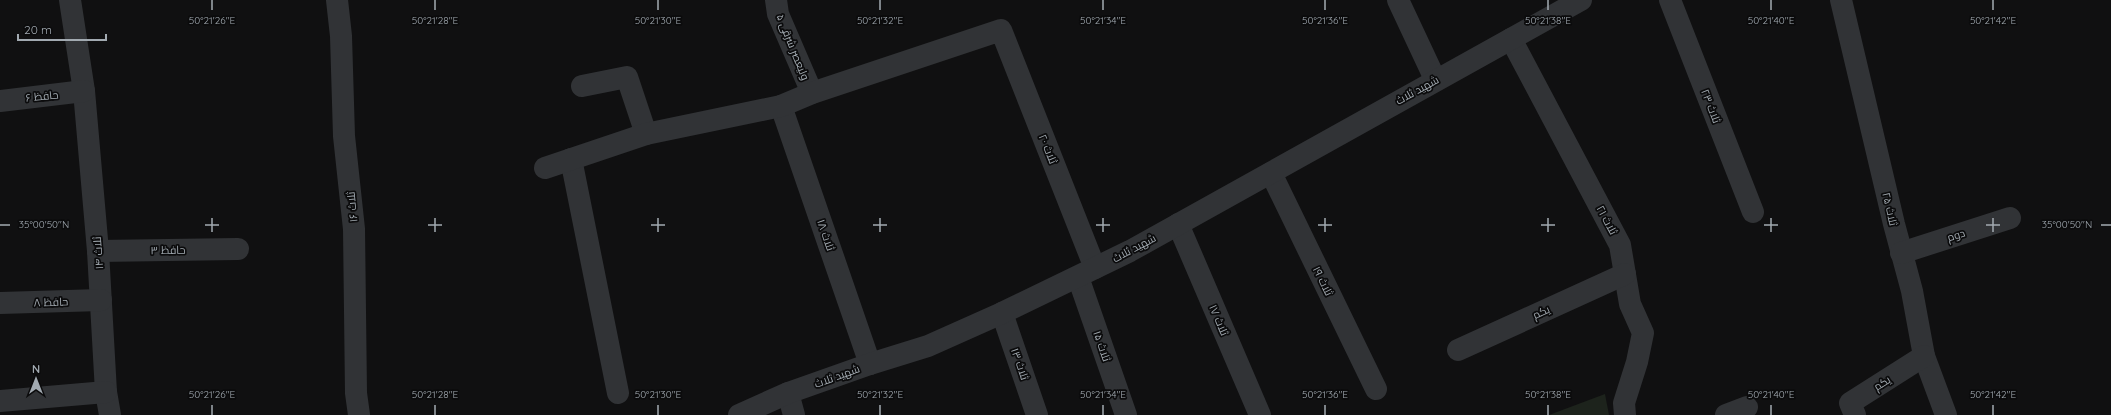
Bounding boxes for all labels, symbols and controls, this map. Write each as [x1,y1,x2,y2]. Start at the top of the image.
street label: ولیعصر شرقی ۵ [773,12,813,82]
text: 50°21'26"E [189,14,235,27]
text: 50°21'28"E [412,14,458,27]
text: 50°21'30"E [635,14,682,27]
text: 50°21'32"E [857,14,903,27]
text: 50°21'34"E [1080,14,1126,27]
text: 50°21'36"E [1302,14,1348,27]
text: 50°21'38"E [1525,14,1571,27]
text: 50°21'40"E [1748,14,1795,27]
text: 50°21'42"E [1970,14,2016,27]
scale bar [18,16,106,42]
text: 20 m [24,22,52,37]
street label: شهید ثلاث [1393,72,1441,108]
street label: حافظ ۶ [25,87,59,105]
street label: ثلاث ۲۳ [1698,87,1724,125]
street label: ثلاث ۲۰ [1036,132,1060,166]
street label: ثلاث ۱۶ [343,191,361,223]
street label: ثلاث ۲۵ [1879,191,1901,227]
street label: ثلاث ۲۱ [1593,203,1621,237]
street label: ثلاث ۱۸ [814,217,838,253]
text: 35°00'50"N [19,218,69,231]
text: 35°00'50"N [2042,218,2092,231]
street label: دوم [1945,226,1967,245]
street label: شهید ثلاث [1110,231,1158,265]
street label: ثلاث ۱۴ [90,236,106,270]
street label: حافظ ۳ [150,243,186,257]
street label: ثلاث ۱۹ [1310,264,1336,298]
street label: حافظ ۸ [33,294,69,310]
street label: ثلاث ۱۷ [1206,302,1232,338]
street label: یکم [1530,302,1552,323]
street label: ثلاث ۱۵ [1090,329,1114,363]
street label: ثلاث ۱۳ [1008,346,1032,382]
north arrow [16,359,56,399]
street label: شهید ثلاث [812,361,862,391]
text: N [32,362,40,376]
street label: یکم [1871,372,1894,394]
text: 50°21'26"E [189,388,235,401]
text: 50°21'28"E [412,388,458,401]
text: 50°21'30"E [635,388,682,401]
text: 50°21'32"E [857,388,903,401]
text: 50°21'34"E [1080,388,1126,401]
text: 50°21'36"E [1302,388,1348,401]
text: 50°21'38"E [1525,388,1571,401]
text: 50°21'40"E [1748,388,1795,401]
text: 50°21'42"E [1970,388,2016,401]

